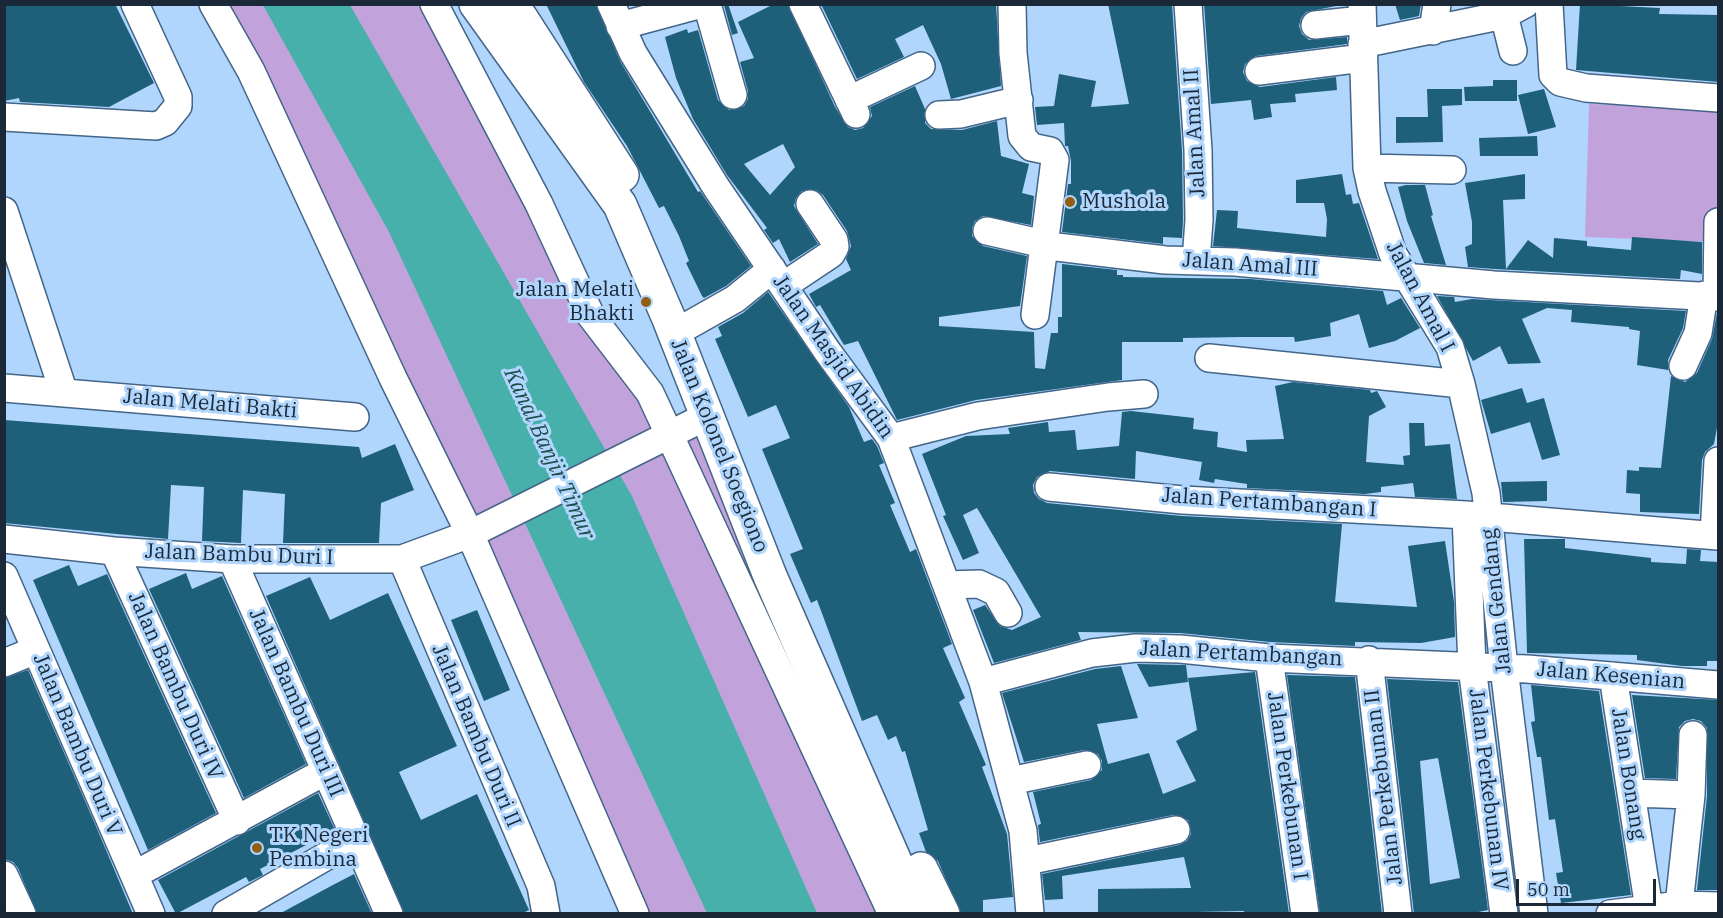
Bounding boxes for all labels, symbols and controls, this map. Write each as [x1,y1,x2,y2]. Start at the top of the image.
street label: Jalan Amal II [1179,68,1211,198]
place label: Mushola [1082,189,1166,215]
marker: Mushola [1063,195,1077,209]
street label: Jalan Amal I [1380,238,1460,356]
street label: Jalan Amal III [1181,248,1319,282]
street label: Jalan Masjid Abidin [767,270,899,444]
place label: Jalan Melati Bhakti [516,277,634,327]
marker: Jalan Melati Bhakti [639,295,653,309]
street label: Jalan Kolonel Soegiono [665,336,773,556]
water label: Kanal Banjir Timur [498,364,600,544]
street label: Jalan Melati Bakti [122,384,298,424]
street label: Jalan Pertambangan I [1161,483,1377,523]
street label: Jalan Gendang [1477,527,1517,675]
street label: Jalan Bambu Duri I [144,539,334,571]
street label: Jalan Bambu Duri IV [122,588,228,784]
street label: Jalan Bambu Duri III [243,605,349,801]
street label: Jalan Pertambangan [1139,636,1343,672]
street label: Jalan Bambu Duri II [426,641,526,831]
street label: Jalan Bambu Duri V [27,650,127,840]
street label: Jalan Kesenian [1536,657,1686,695]
street label: Jalan Perkebunan II [1360,688,1408,886]
street label: Jalan Perkebunan IV [1463,688,1513,892]
street label: Jalan Perkebunan I [1261,690,1313,882]
street label: Jalan Bonang [1605,707,1651,841]
place label: TK Negeri Pembina [269,823,368,873]
marker: TK Negeri Pembina [250,841,264,855]
scale bar [1519,867,1658,905]
text: 50 m [1527,878,1570,901]

